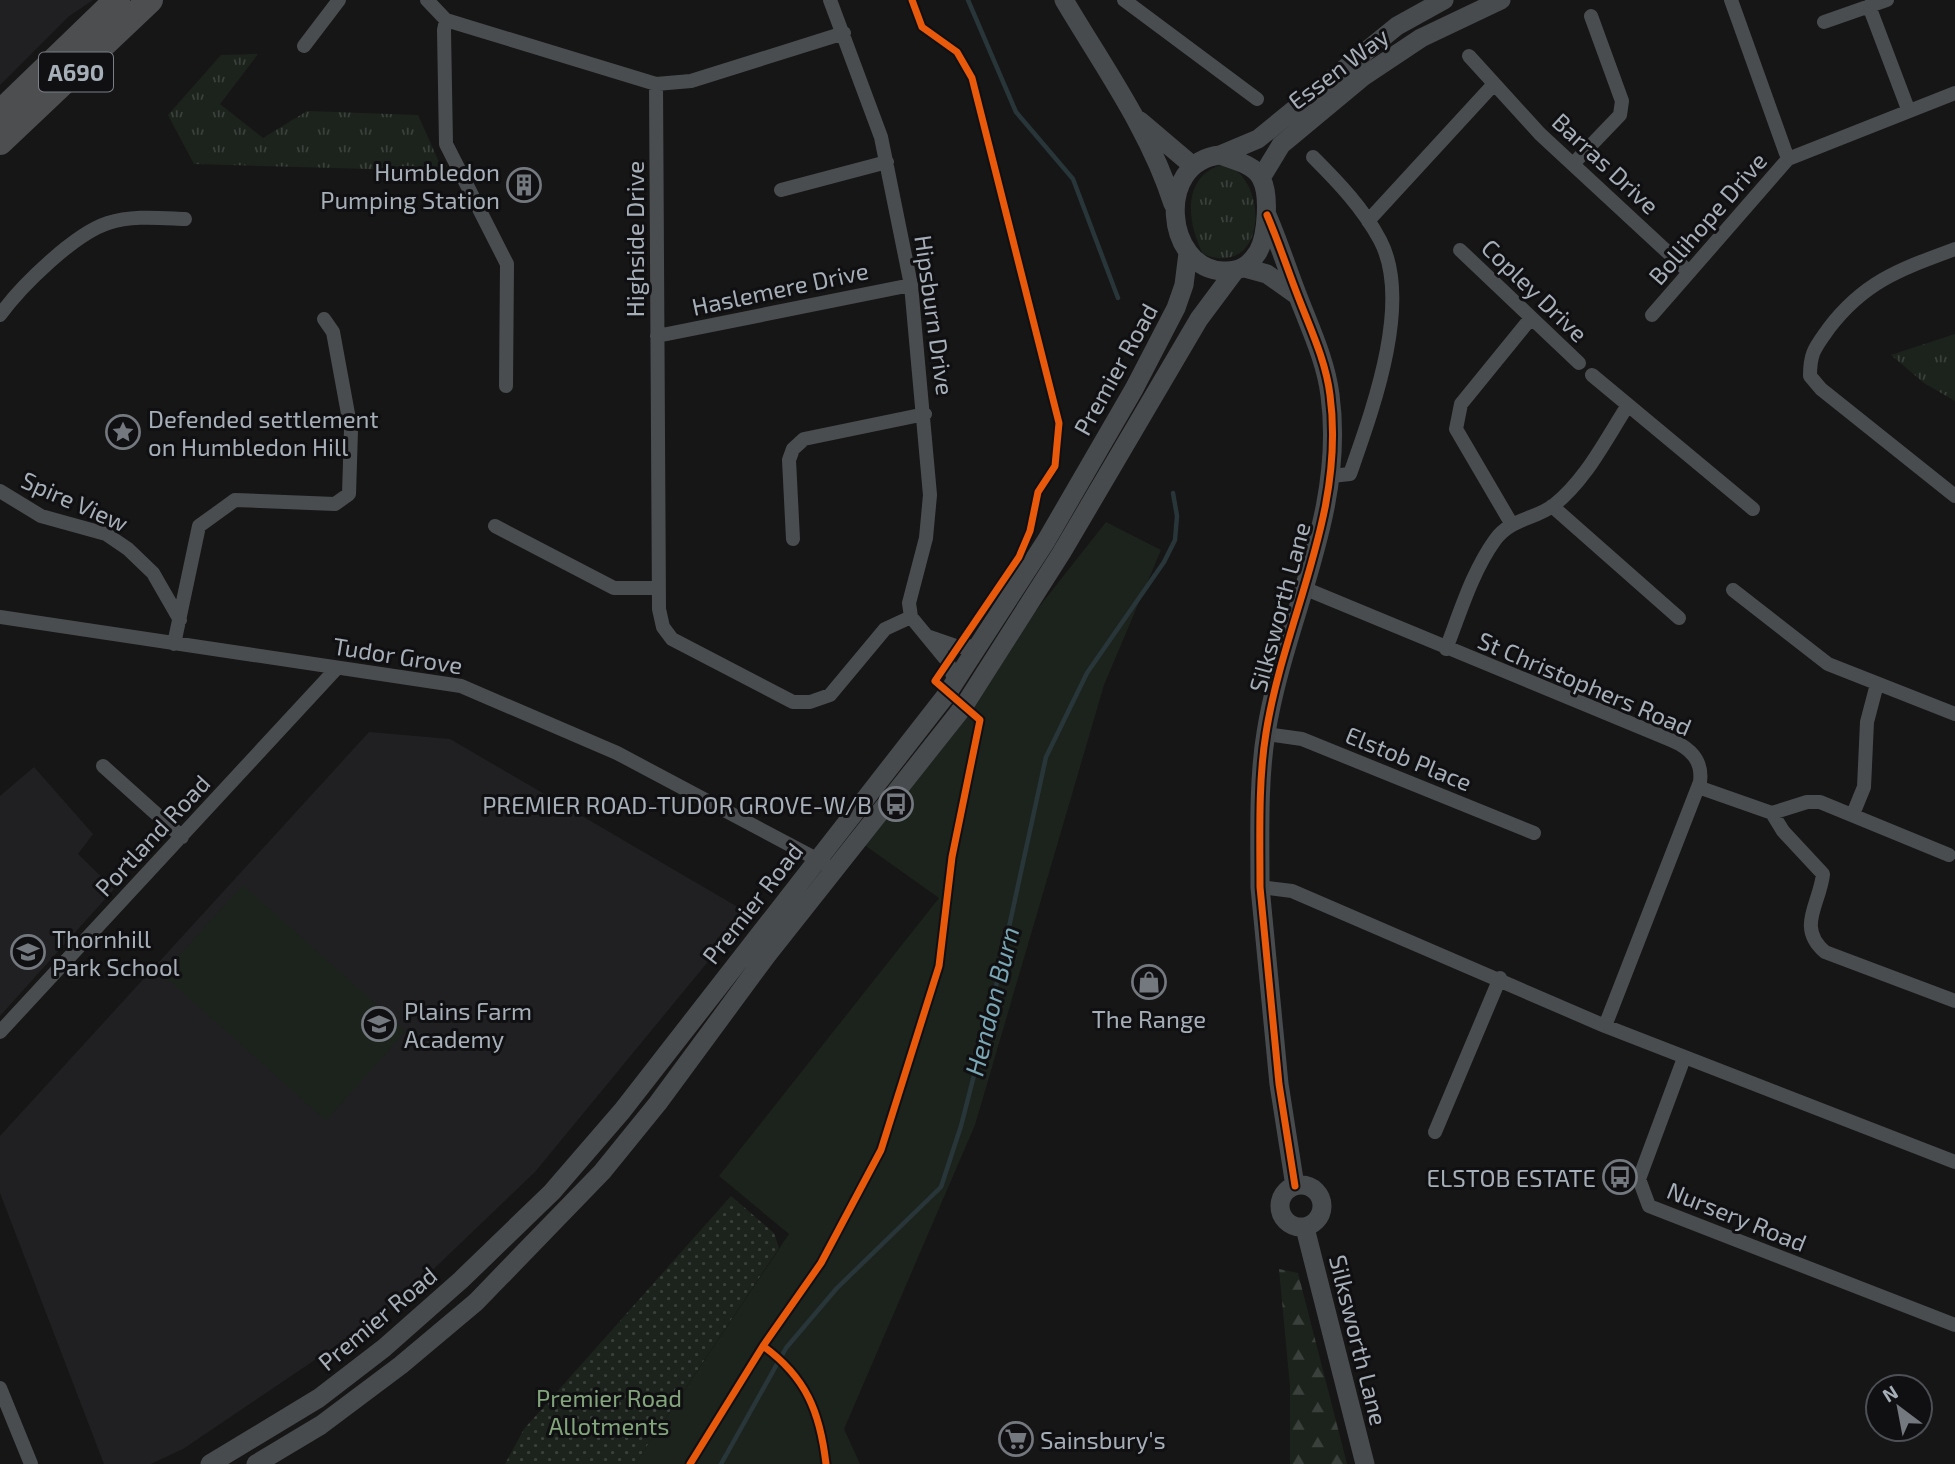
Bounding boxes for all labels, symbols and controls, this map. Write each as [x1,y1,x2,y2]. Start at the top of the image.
street label: Essen Way [1282,21,1394,115]
road number: A690 [39,53,113,92]
street label: Barras Drive [1547,106,1665,220]
street label: Bollihope Drive [1642,146,1772,290]
place label: Humbledon Pumping Station [320,157,500,214]
street label: Highside Drive [620,161,649,317]
building icon: Humbledon Pumping Station [505,166,543,204]
street label: Copley Drive [1476,232,1594,348]
street label: Hipsburn Drive [909,233,961,397]
street label: Haslemere Drive [689,255,871,321]
street label: Premier Road [1067,298,1163,440]
place label: Defended settlement on Humbledon Hill [148,404,379,461]
place icon: Defended settlement on Humbledon Hill [104,413,142,451]
street label: Spire View [17,465,133,537]
street label: Silksworth Lane [1242,519,1316,695]
street label: St Christophers Road [1474,625,1696,741]
street label: Tudor Grove [331,630,465,680]
street label: Elstob Place [1342,720,1476,796]
street label: Portland Road [89,768,215,902]
bus stop icon: PREMIER ROAD-TUDOR GROVE-W/B [877,785,915,823]
place label: PREMIER ROAD-TUDOR GROVE-W/B [482,790,872,819]
street label: Premier Road [696,837,808,969]
water label: Hendon Burn [957,923,1025,1079]
place label: Thornhill Park School [52,924,180,981]
school or university icon: Thornhill Park School [9,933,47,971]
shop icon: The Range [1130,963,1168,1001]
place label: Plains Farm Academy [404,996,532,1053]
place label: The Range [1092,1004,1206,1033]
school or university icon: Plains Farm Academy [360,1005,398,1043]
bus stop icon: ELSTOB ESTATE [1601,1158,1639,1196]
place label: ELSTOB ESTATE [1427,1163,1596,1192]
street label: Nursery Road [1663,1175,1811,1257]
street label: Silksworth Lane [1324,1252,1394,1428]
street label: Premier Road [312,1260,442,1376]
north arrow [1864,1373,1934,1443]
text: N [1878,1380,1902,1407]
park label: Premier Road Allotments [536,1383,682,1440]
supermarket icon: Sainsbury's [997,1420,1035,1458]
place label: Sainsbury's [1040,1425,1166,1454]

